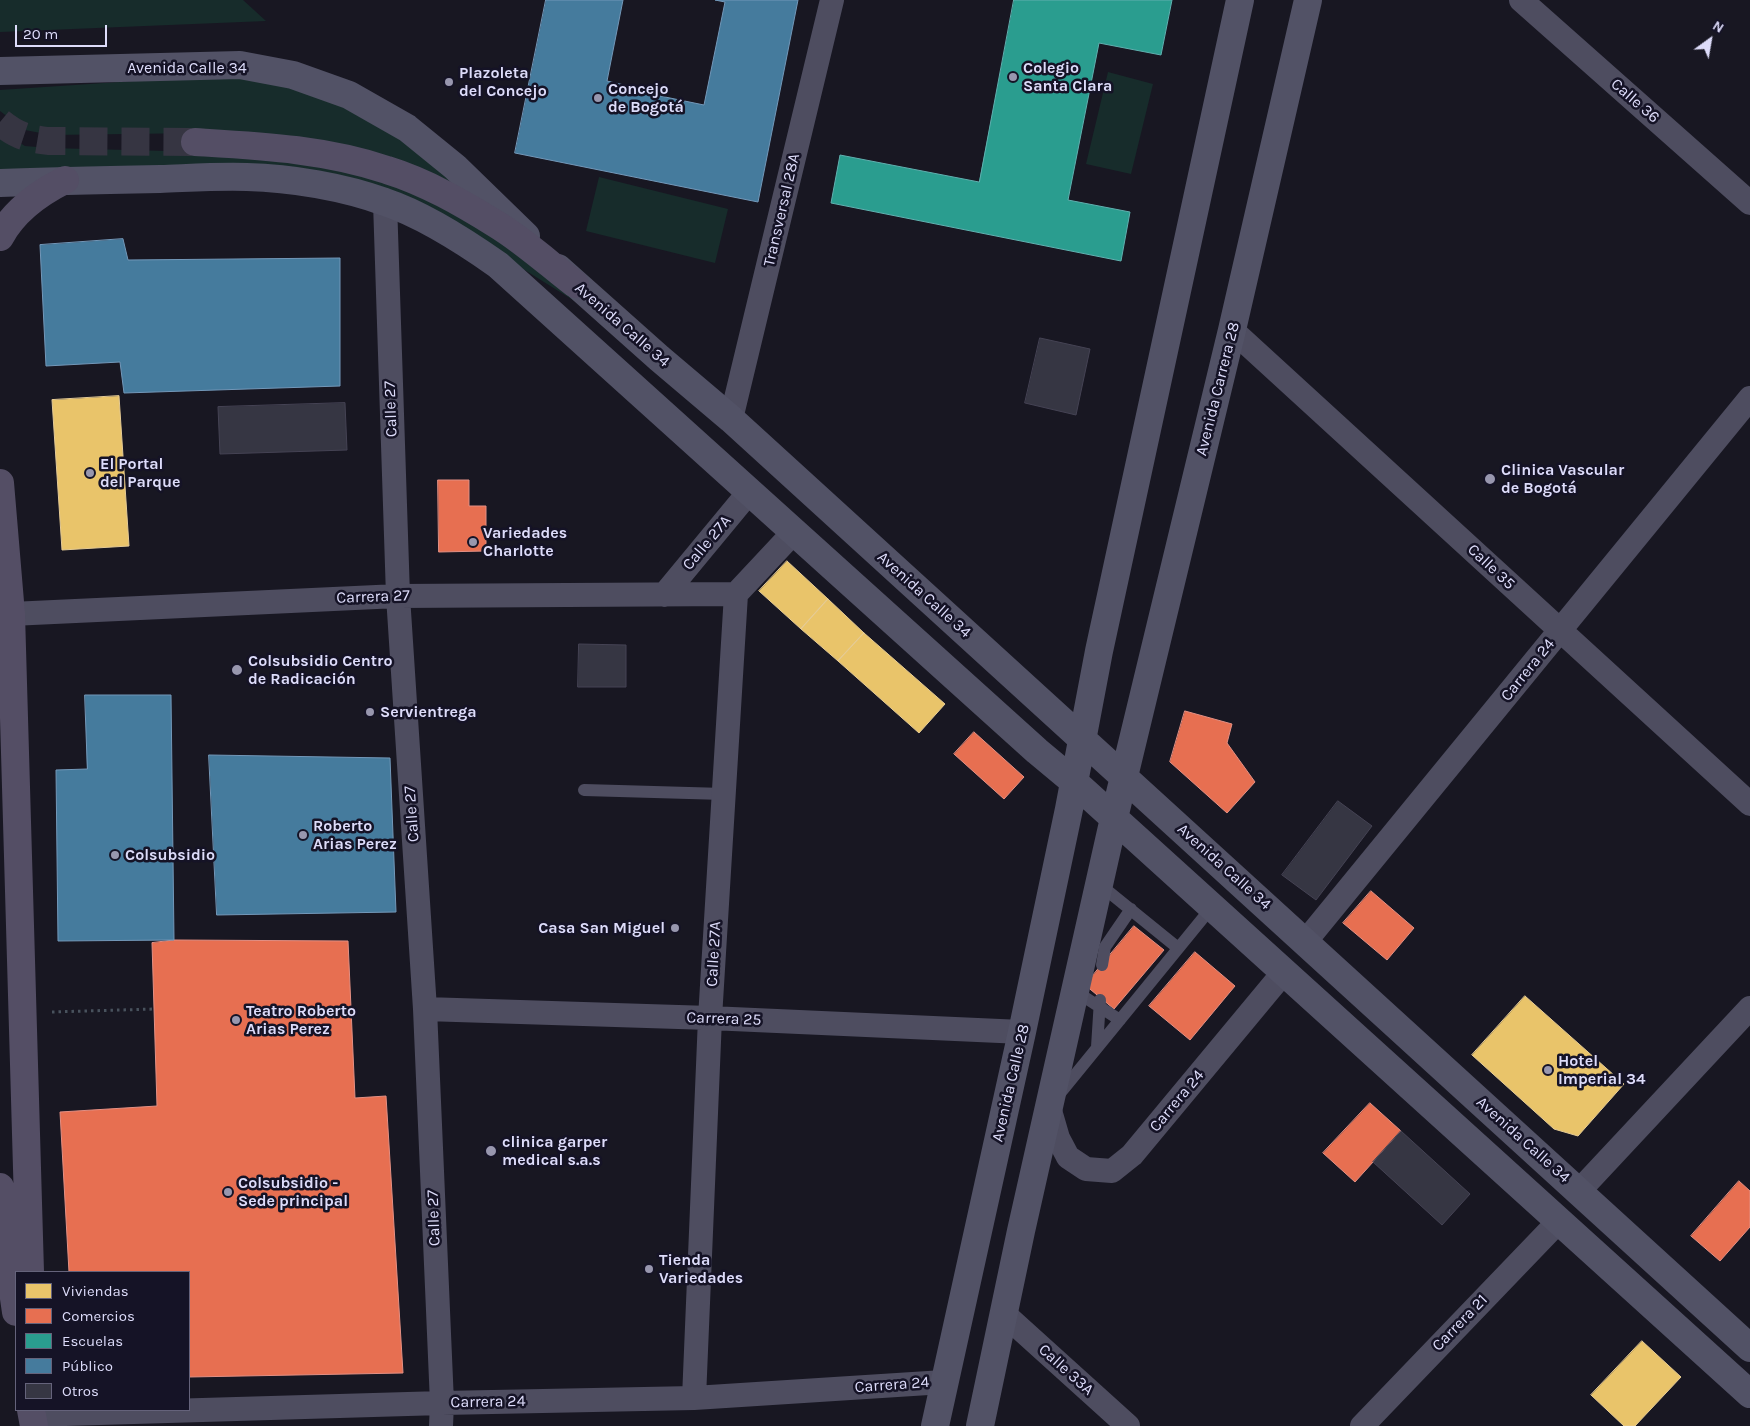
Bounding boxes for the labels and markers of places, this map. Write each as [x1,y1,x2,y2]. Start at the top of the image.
place label: Colegio Santa Clara [1023,58,1112,96]
place label: Plazoleta del Concejo [459,63,547,101]
marker: Colegio Santa Clara [1007,71,1019,83]
marker: Plazoleta del Concejo [443,76,455,88]
place label: Concejo de Bogotá [608,79,684,117]
marker: Concejo de Bogotá [592,92,604,104]
place label: El Portal del Parque [100,454,180,492]
place label: Clinica Vascular de Bogotá [1501,460,1624,498]
marker: El Portal del Parque [84,467,96,479]
marker: Clinica Vascular de Bogotá [1483,472,1497,486]
place label: Variedades Charlotte [483,523,567,561]
marker: Variedades Charlotte [467,536,479,548]
place label: Colsubsidio Centro de Radicación [248,651,392,689]
marker: Colsubsidio Centro de Radicación [230,663,244,677]
place label: Servientrega [380,702,477,722]
marker: Servientrega [364,706,376,718]
place label: Roberto Arias Perez [313,816,397,854]
marker: Roberto Arias Perez [297,829,309,841]
place label: Colsubsidio [125,845,215,865]
marker: Colsubsidio [109,849,121,861]
place label: Casa San Miguel [538,918,665,938]
marker: Casa San Miguel [669,922,681,934]
place label: Teatro Roberto Arias Perez [246,1001,356,1039]
marker: Teatro Roberto Arias Perez [230,1014,242,1026]
place label: Hotel Imperial 34 [1558,1051,1646,1089]
marker: Hotel Imperial 34 [1542,1064,1554,1076]
place label: clinica garper medical s.a.s [502,1132,607,1170]
marker: clinica garper medical s.a.s [484,1144,498,1158]
place label: Colsubsidio - Sede principal [238,1173,348,1211]
marker: Colsubsidio - Sede principal [222,1186,234,1198]
place label: Tienda Variedades [659,1250,743,1288]
marker: Tienda Variedades [643,1263,655,1275]

